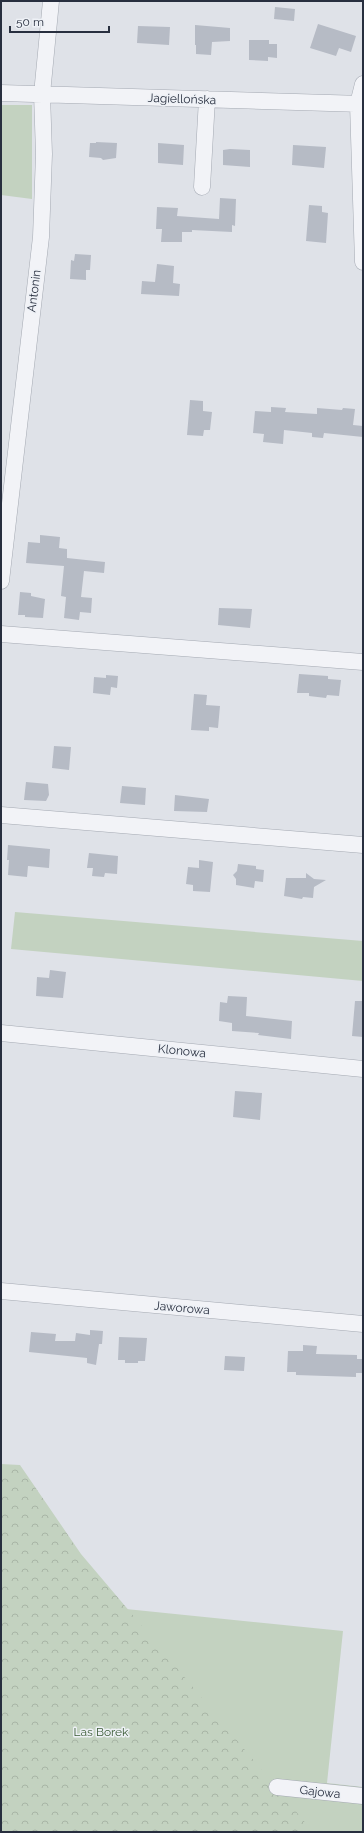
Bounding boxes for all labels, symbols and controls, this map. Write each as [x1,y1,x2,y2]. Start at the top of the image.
scale bar [10,8,109,34]
text: 50 m [16,15,44,29]
street label: Jagiellońska [147,91,217,107]
street label: Antonin [24,269,44,313]
street label: Klonowa [157,1042,207,1060]
street label: Jaworowa [154,1299,210,1317]
park label: Las Borek [74,1725,129,1739]
street label: Gajowa [299,1783,341,1801]

